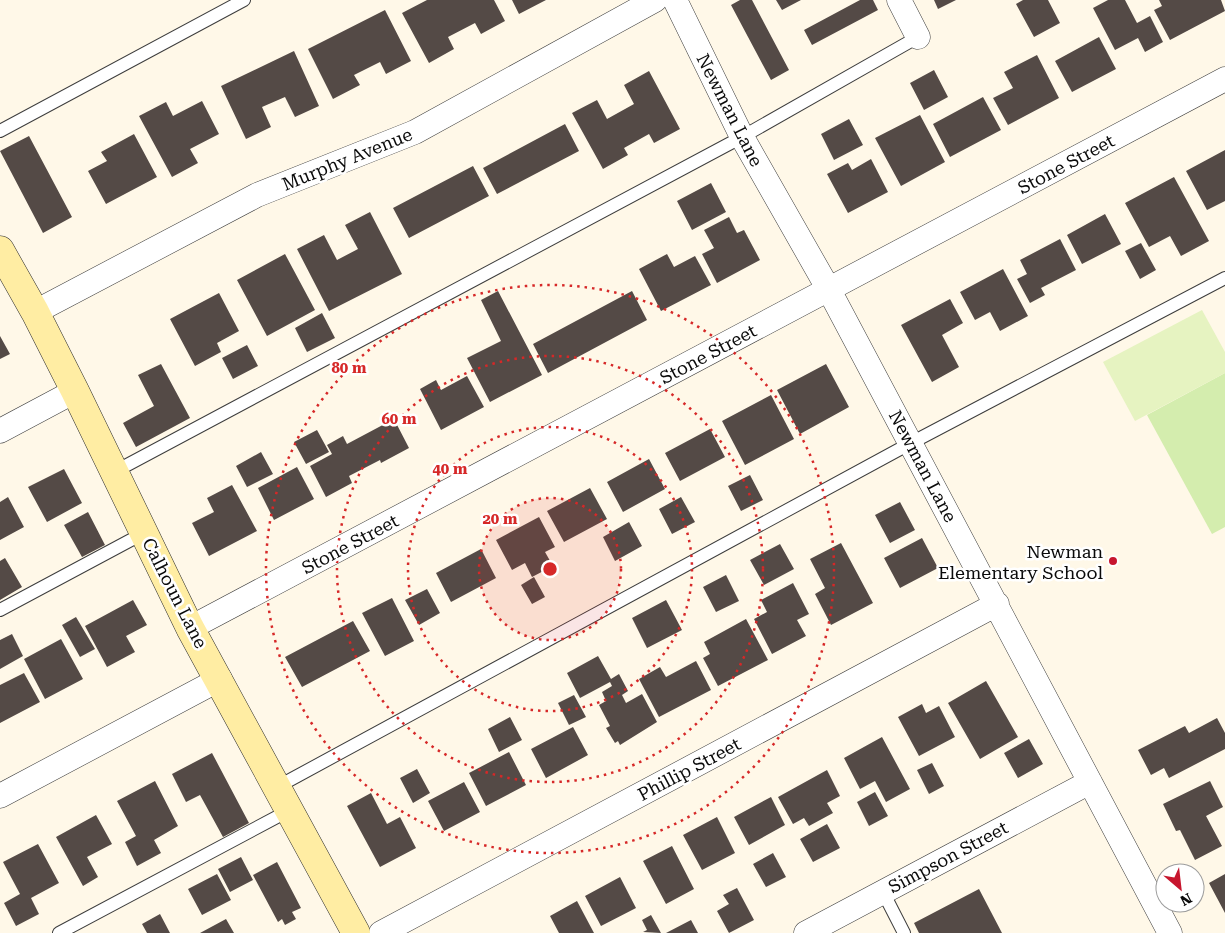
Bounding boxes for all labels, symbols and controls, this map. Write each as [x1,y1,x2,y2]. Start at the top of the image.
street label: Newman Lane [693,50,767,170]
street label: Murphy Avenue [279,123,415,195]
street label: Stone Street [1014,130,1118,198]
street label: Stone Street [656,320,760,388]
text: 80 m [331,359,367,377]
street label: Newman Lane [885,406,961,526]
text: 60 m [381,410,417,428]
text: 40 m [432,460,468,478]
street label: Stone Street [298,510,402,578]
text: 20 m [482,510,518,528]
street label: Calhoun Lane [138,534,212,652]
place label: Newman Elementary School [938,541,1103,583]
marker: Newman Elementary School [1107,555,1119,567]
centre of rings [541,560,559,578]
street label: Phillip Street [634,733,744,805]
street label: Simpson Street [885,817,1012,897]
north arrow [1155,863,1205,913]
text: N [1177,890,1195,909]

